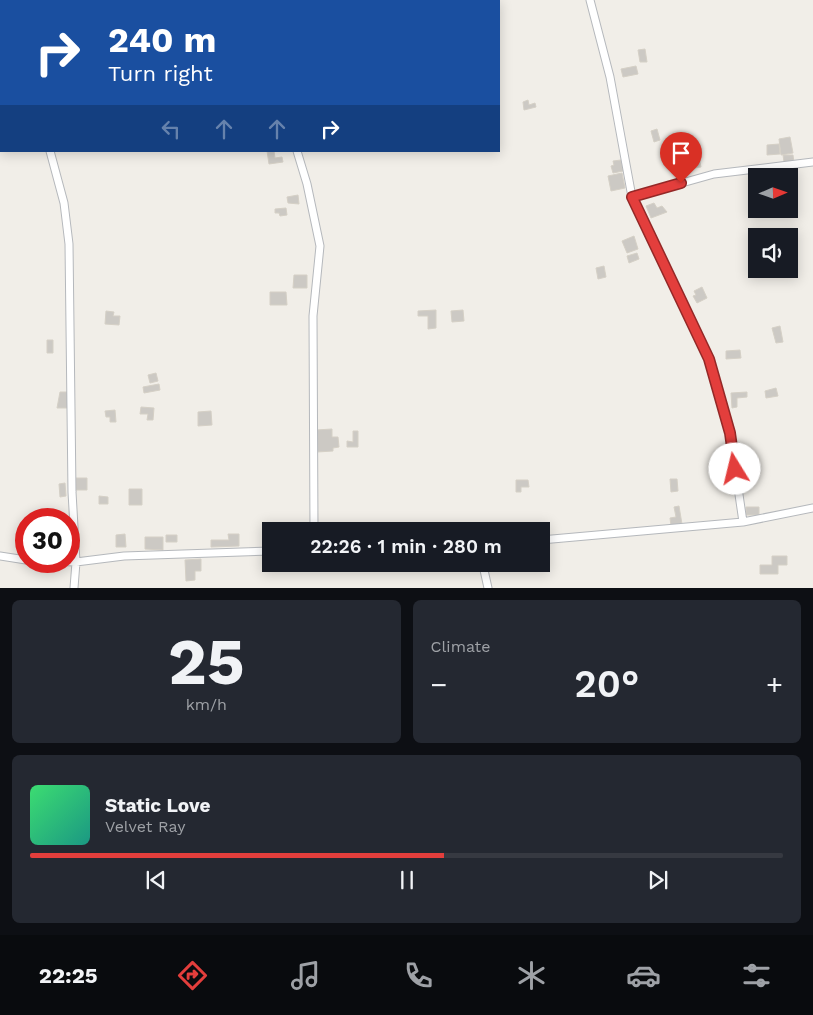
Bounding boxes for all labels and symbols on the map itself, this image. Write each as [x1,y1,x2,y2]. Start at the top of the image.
pin [660,132,702,183]
north arrow [748,168,798,218]
position arrow [708,442,760,494]
speed limit sign: 30 [15,508,80,573]

